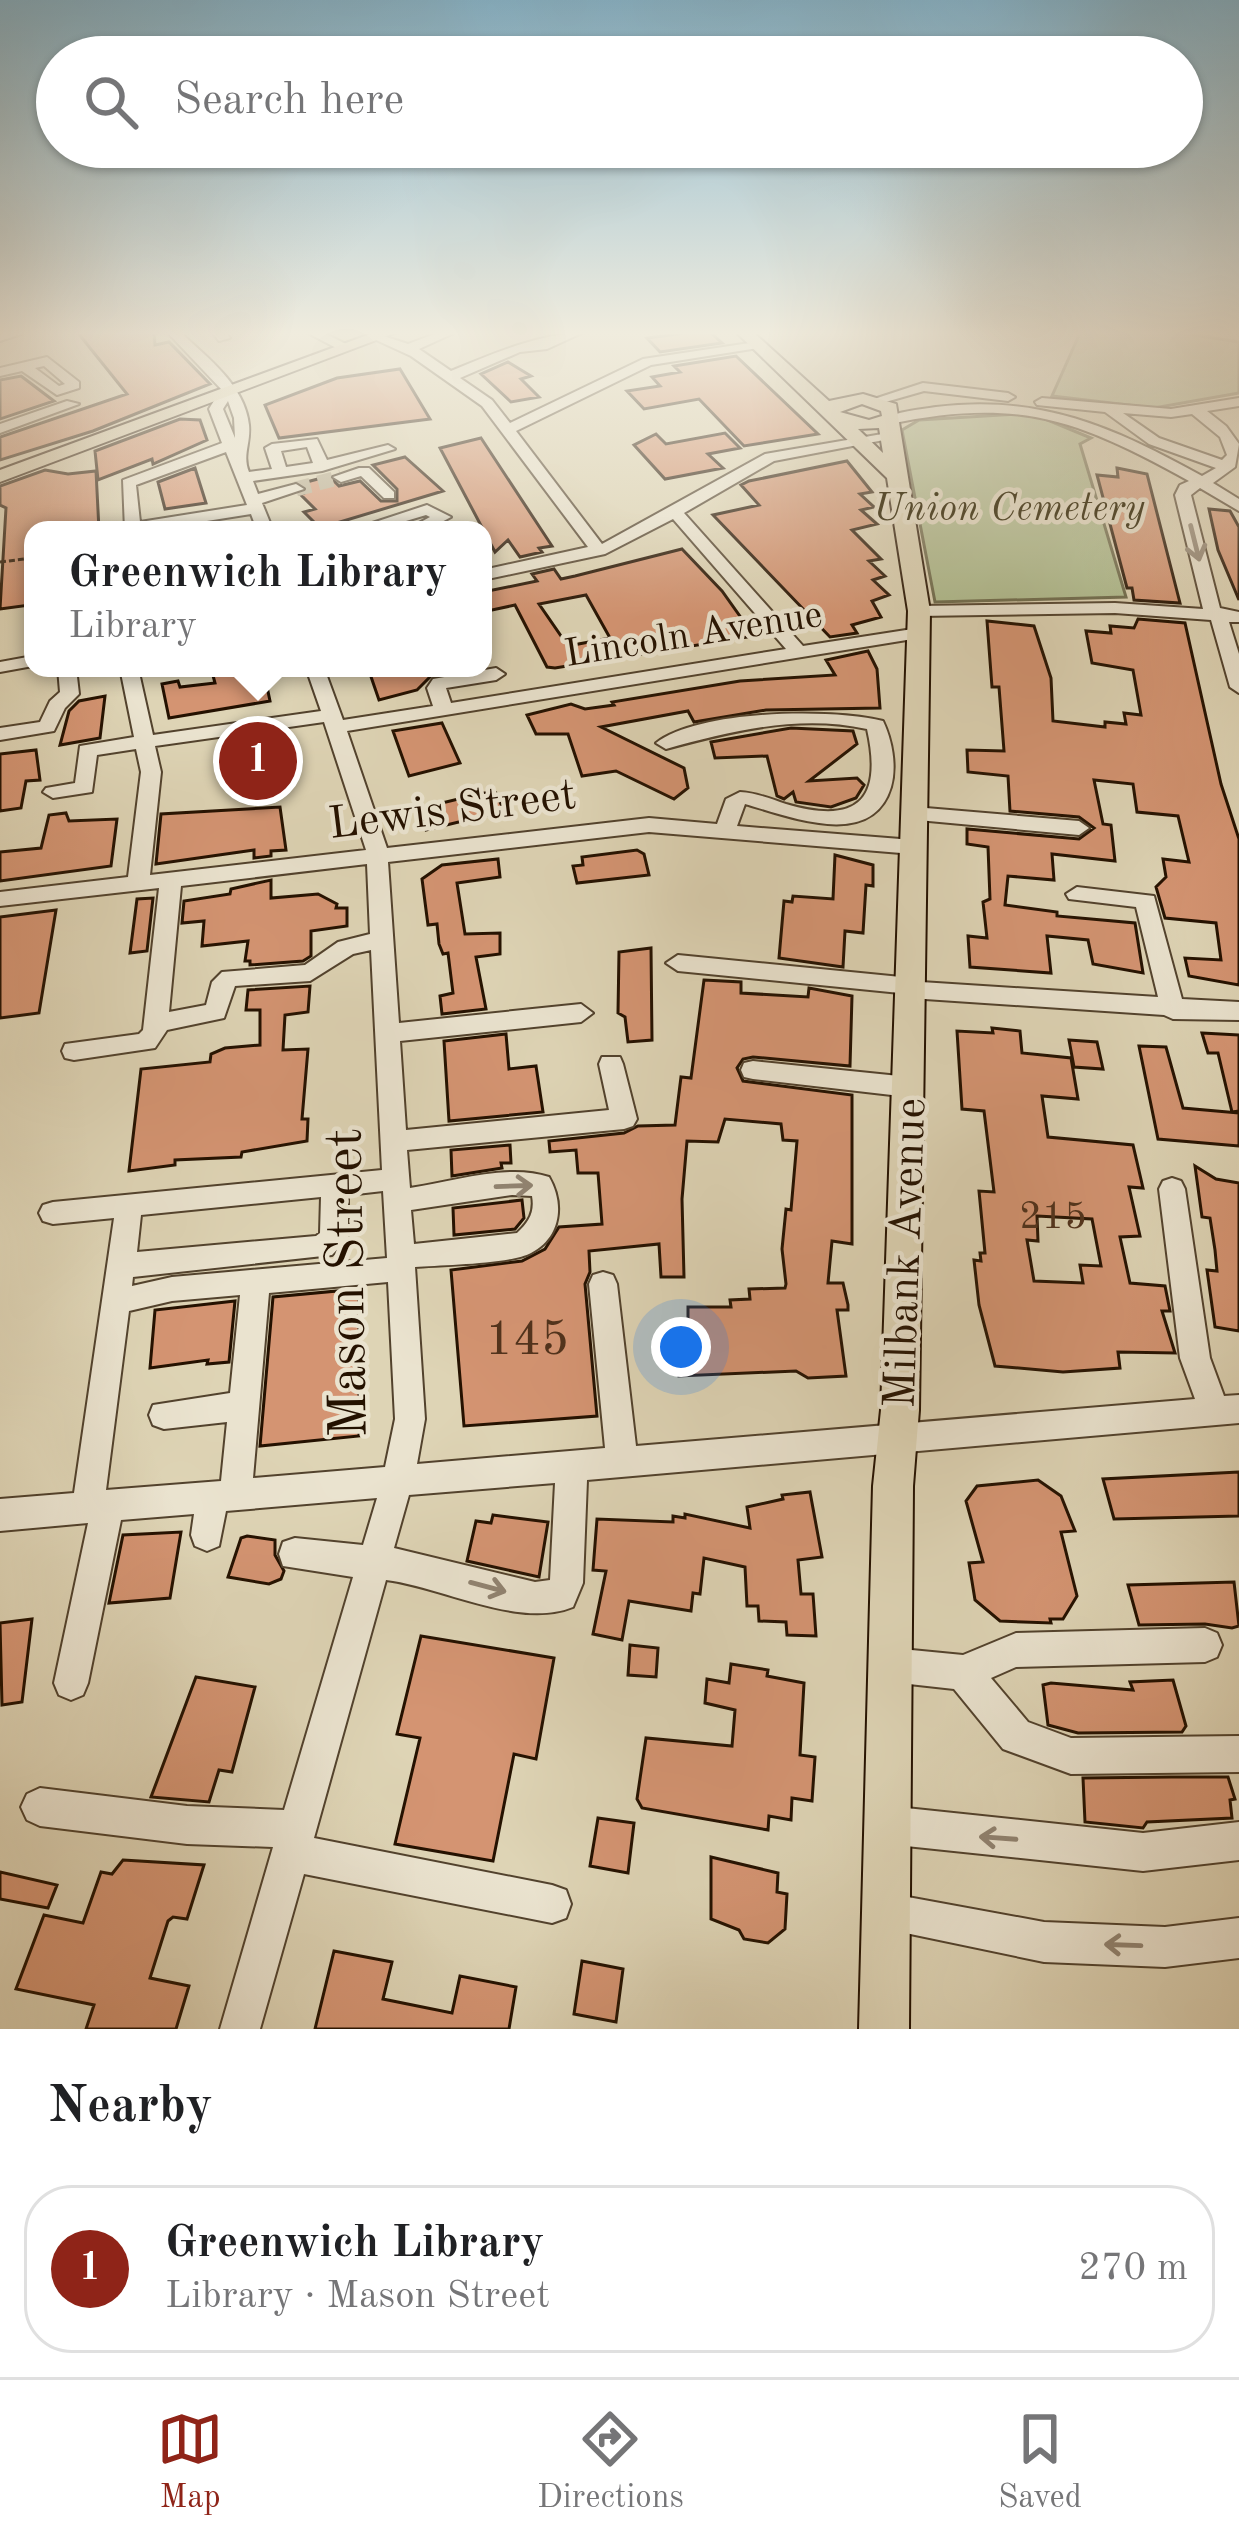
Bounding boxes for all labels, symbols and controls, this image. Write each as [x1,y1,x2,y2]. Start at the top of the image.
search box [36,36,1203,168]
icon: search [78,69,144,135]
text: Search here [174,79,404,124]
park label: Union Cemetery [873,490,1145,529]
popup [24,521,492,677]
one-way arrow [1185,524,1207,562]
text: Greenwich Library [68,552,448,597]
street label: Lincoln Avenue [562,596,825,675]
text: Library [68,607,197,646]
pin: 1 [219,716,297,806]
street label: Lewis Street [326,774,579,849]
street label: Milbank Avenue [880,1097,935,1409]
street label: Mason Street [319,1128,379,1438]
one-way arrow [494,1174,533,1197]
house number: 215 [1019,1198,1087,1237]
house number: 145 [485,1317,569,1365]
your location [651,1317,711,1377]
one-way arrow [468,1577,506,1599]
one-way arrow [979,1826,1018,1849]
one-way arrow [1104,1933,1143,1956]
text: Nearby [48,2082,213,2133]
text: Greenwich Library [165,2222,544,2267]
text: 1 [79,2249,101,2288]
text: 270 m [1078,2249,1188,2288]
text: Library · Mason Street [165,2277,550,2316]
tab: Map [157,2406,223,2519]
tab: Directions [537,2406,684,2519]
tab: Saved [998,2406,1082,2519]

